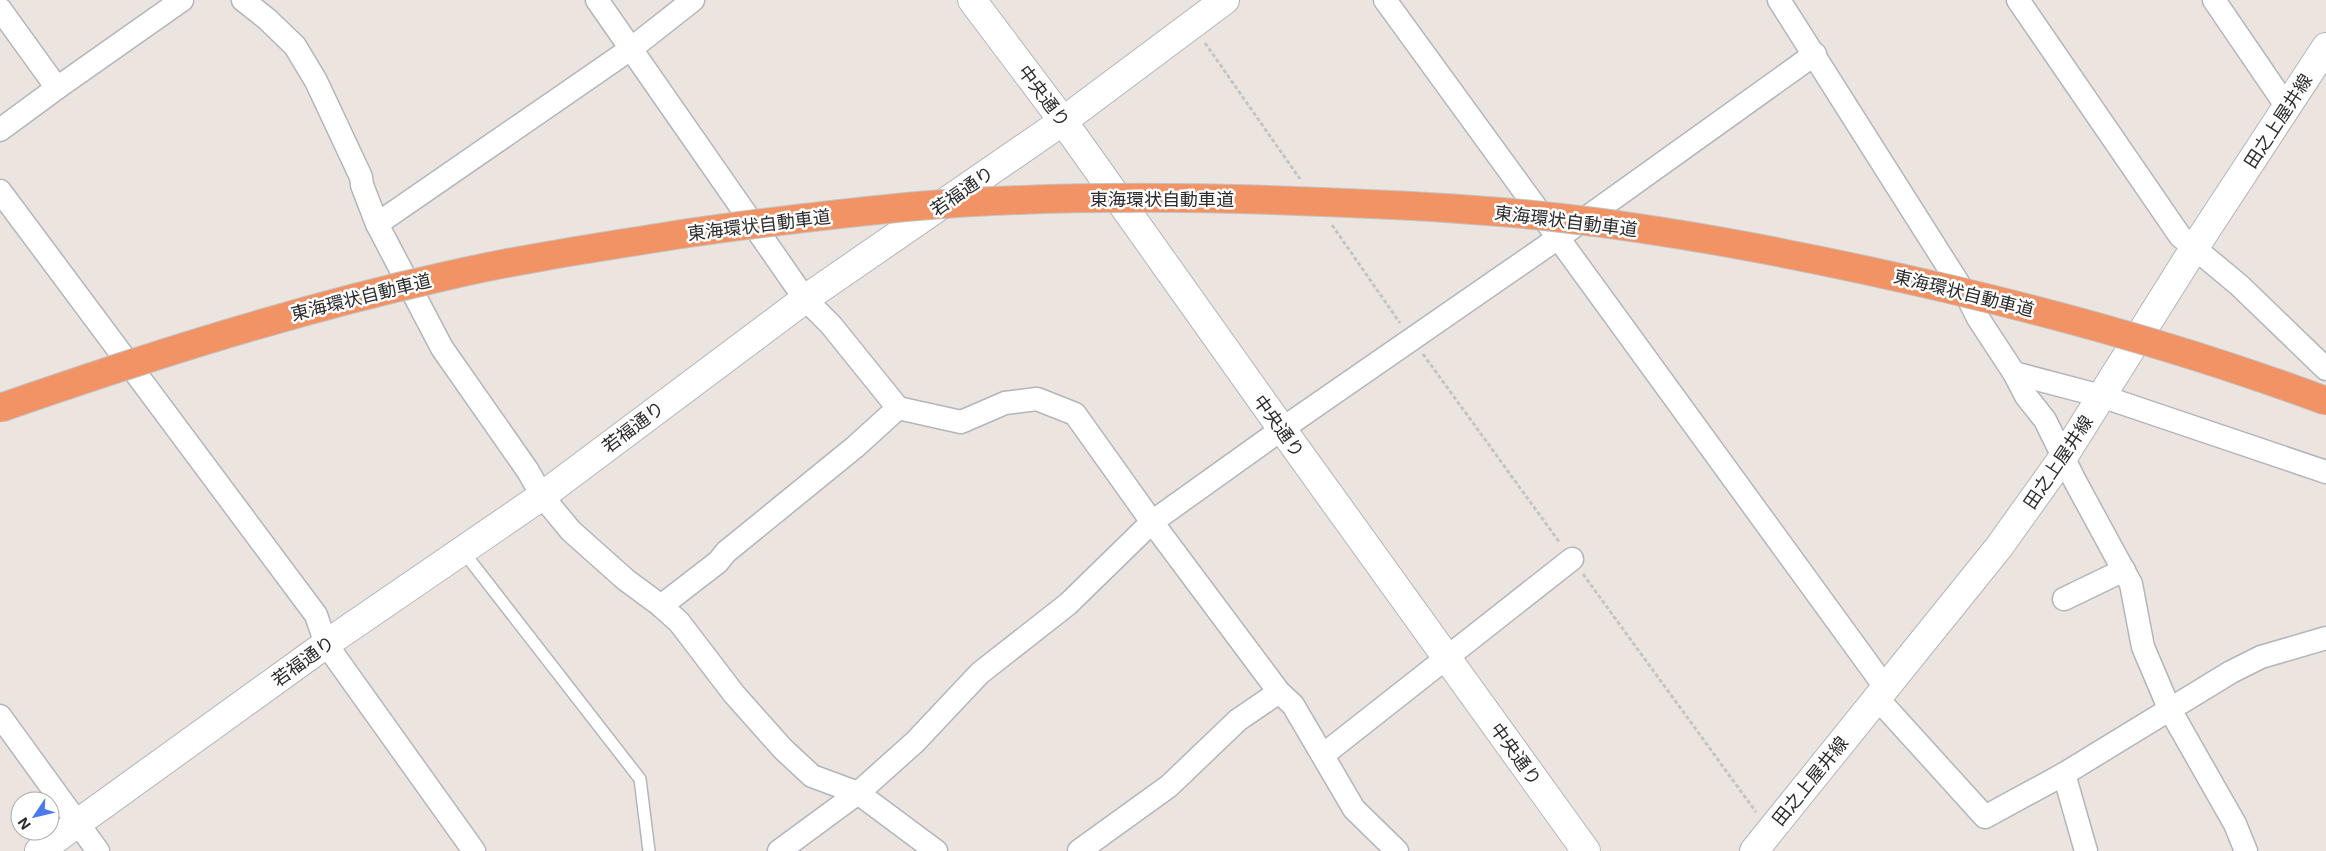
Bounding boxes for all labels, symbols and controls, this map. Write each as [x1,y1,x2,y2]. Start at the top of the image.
street label: 中央通り [1014,61,1074,131]
street label: 田之上屋井線 [2240,70,2316,172]
street label: 若福通り [926,162,998,220]
street label: 東海環状自動車道 [1090,189,1234,210]
street label: 東海環状自動車道 [1493,202,1639,240]
street label: 東海環状自動車道 [686,206,832,244]
street label: 東海環状自動車道 [1892,265,2036,321]
street label: 東海環状自動車道 [289,269,433,325]
street label: 中央通り [1249,391,1309,461]
street label: 若福通り [598,397,668,457]
street label: 田之上屋井線 [2019,411,2097,513]
street label: 若福通り [268,631,338,691]
street label: 中央通り [1486,719,1546,789]
street label: 田之上屋井線 [1768,732,1852,830]
north arrow [10,791,60,841]
text: N [14,814,34,833]

